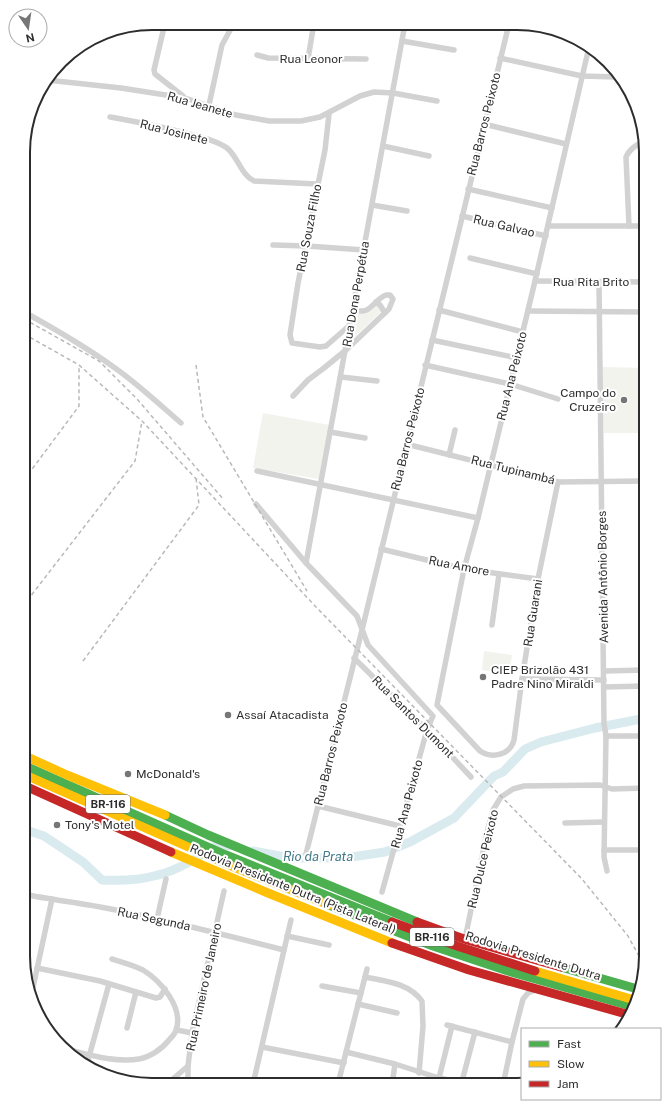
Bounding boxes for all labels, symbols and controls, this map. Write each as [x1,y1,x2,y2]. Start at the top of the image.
north arrow [8,8,48,48]
text: N [25,31,36,45]
street label: Rua Leonor [279,52,343,66]
street label: Rua Barros Peixoto [464,71,504,177]
street label: Rua Jeanete [166,89,234,121]
street label: Rua Josinete [138,117,210,147]
street label: Rua Souza Filho [294,183,324,273]
street label: Rua Galvao [472,212,536,240]
street label: Rua Dona Perpétua [340,240,372,348]
street label: Rua Rita Brito [553,275,630,289]
street label: Rua Ana Peixoto [494,330,530,422]
street label: Rua Barros Peixoto [388,386,428,492]
place label: Campo do Cruzeiro [560,386,616,414]
marker: Campo do Cruzeiro [619,395,629,405]
street label: Rua Tupinambá [470,453,556,487]
street label: Avenida Antônio Borges [595,511,611,643]
street label: Rua Amore [427,553,491,579]
street label: Rua Guarani [521,578,545,648]
place label: CIEP Brizolão 431 Padre Nino Miraldi [491,663,594,691]
marker: CIEP Brizolão 431 Padre Nino Miraldi [478,672,488,682]
street label: Rua Santos Dumont [369,673,457,761]
street label: Rua Barros Peixoto [311,701,351,807]
place label: Assaí Atacadista [236,708,329,722]
marker: Assaí Atacadista [223,710,233,720]
street label: Rua Ana Peixoto [388,758,426,850]
place label: McDonald's [136,767,200,781]
marker: McDonald's [123,769,133,779]
road number: BR-116 [86,795,130,813]
street label: Rua Dulce Peixoto [465,808,501,910]
place label: Tony's Motel [65,818,135,832]
marker: Tony's Motel [52,820,62,830]
street label: Rodovia Presidente Dutra (Pista Lateral) [188,841,398,937]
water label: Rio da Prata [283,849,353,864]
street label: Rua Segunda [116,904,192,934]
street label: Rua Primeiro de Janeiro [184,922,224,1052]
road number: BR-116 [410,928,454,946]
street label: Rodovia Presidente Dutra [464,929,602,983]
legend [521,1028,661,1100]
text: Fast [557,1037,582,1051]
text: Slow [557,1057,585,1071]
text: Jam [557,1077,579,1091]

